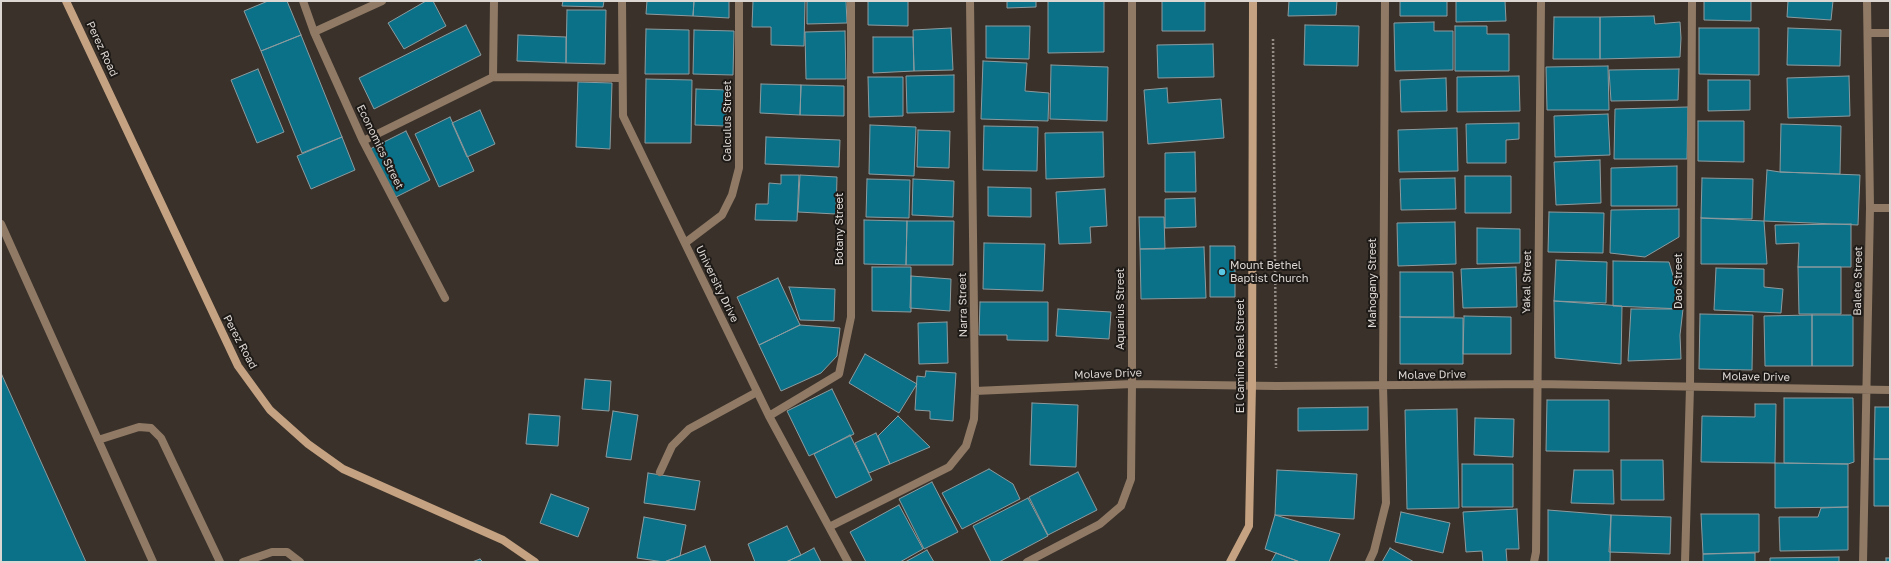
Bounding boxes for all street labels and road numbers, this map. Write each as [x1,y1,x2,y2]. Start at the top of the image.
street label: Perez Road [83,19,121,79]
street label: Calculus Street [721,80,735,162]
street label: Economics Street [354,103,406,191]
street label: Botany Street [833,193,847,265]
street label: Mahogany Street [1366,238,1380,328]
street label: University Drive [693,243,741,325]
street label: Balete Street [1851,246,1865,316]
street label: Yakal Street [1520,250,1534,314]
street label: Dao Street [1672,253,1686,309]
street label: Aquarius Street [1114,268,1128,350]
street label: Narra Street [956,273,970,337]
street label: El Camino Real Street [1234,299,1248,413]
street label: Perez Road [220,313,260,371]
street label: Molave Drive [1074,366,1142,382]
street label: Molave Drive [1398,368,1466,382]
street label: Molave Drive [1722,370,1790,384]

